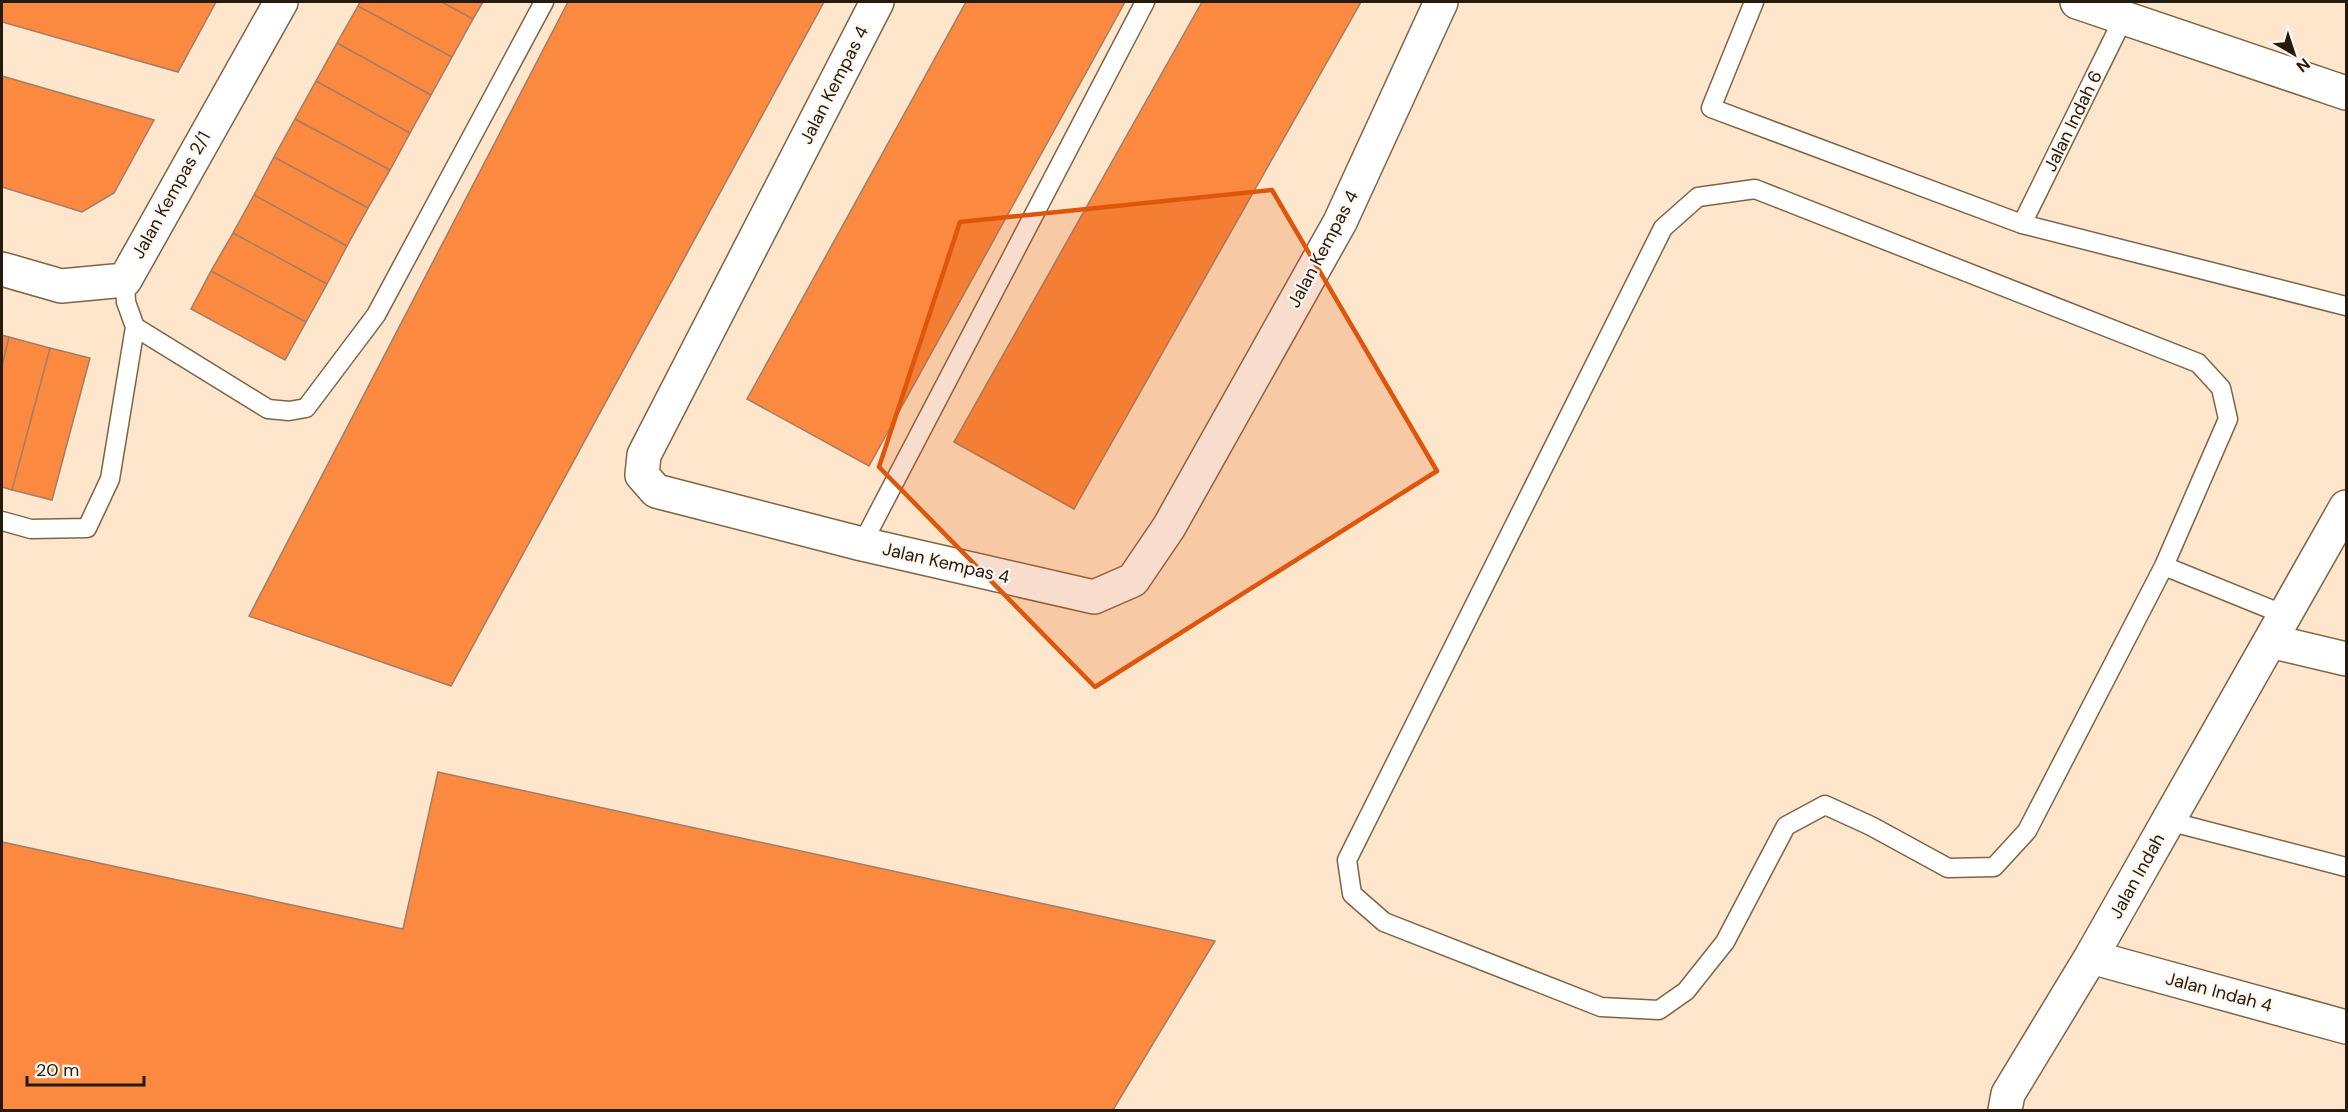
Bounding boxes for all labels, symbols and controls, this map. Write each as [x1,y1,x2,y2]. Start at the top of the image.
street label: Jalan Kempas 4 [794,22,874,148]
north arrow [2264,24,2324,84]
text: N [2292,53,2314,77]
street label: Jalan Indah 6 [2038,66,2108,176]
street label: Jalan Kempas 2/1 [126,127,216,263]
street label: Jalan Kempas 4 [1282,186,1364,312]
street label: Jalan Kempas 4 [880,537,1012,589]
street label: Jalan Indah [2104,829,2170,923]
street label: Jalan Indah 4 [2163,966,2275,1018]
scale bar [27,1049,144,1087]
text: 20 m [36,1058,79,1082]

